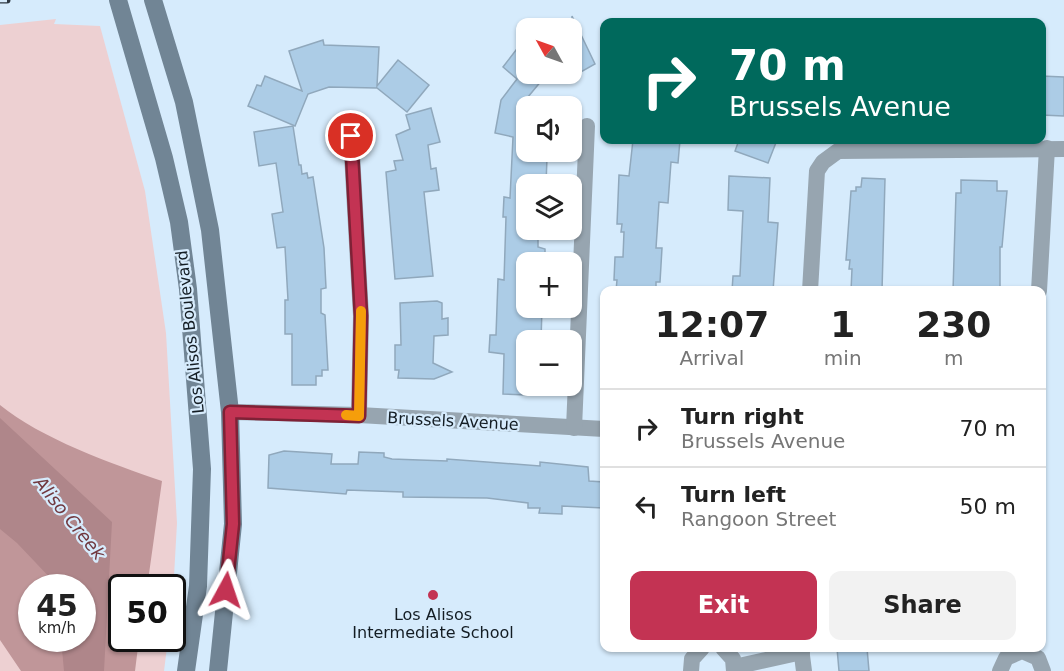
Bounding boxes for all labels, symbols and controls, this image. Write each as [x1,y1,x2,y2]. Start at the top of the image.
north arrow [516,18,582,84]
map controls [516,18,582,396]
text: 70 m [729,41,846,90]
icon: right [630,42,708,120]
text: Brussels Avenue [729,91,951,122]
button: sound [516,96,582,162]
pin [325,110,376,161]
icon: arrive [334,119,367,152]
button: layers [516,174,582,240]
street label: Los Alisos Boulevard [172,249,208,415]
button: + [516,252,582,318]
text: 12:07 [655,304,769,345]
text: 1 [830,304,855,345]
text: 230 [916,304,991,345]
button: − [516,330,582,396]
text: Arrival [679,346,744,370]
text: min [824,346,862,370]
text: m [944,346,964,370]
text: Turn right [681,404,804,429]
street label: Brussels Avenue [387,408,519,434]
icon: right [630,412,663,445]
text: 70 m [960,416,1016,441]
text: Brussels Avenue [681,429,845,453]
water label: Aliso Creek [29,471,111,565]
text: Turn left [681,482,786,507]
icon: left [630,490,663,523]
text: 50 m [960,494,1016,519]
text: Rangoon Street [681,507,836,531]
position arrow [194,558,258,622]
button: Exit [630,571,817,640]
button: Share [829,571,1016,640]
speed limit sign: 50 [108,574,186,652]
text: 45 [36,588,78,623]
marker: Los Alisos Intermediate School [426,588,440,602]
place label: Los Alisos Intermediate School [352,605,514,642]
text: km/h [38,619,76,637]

